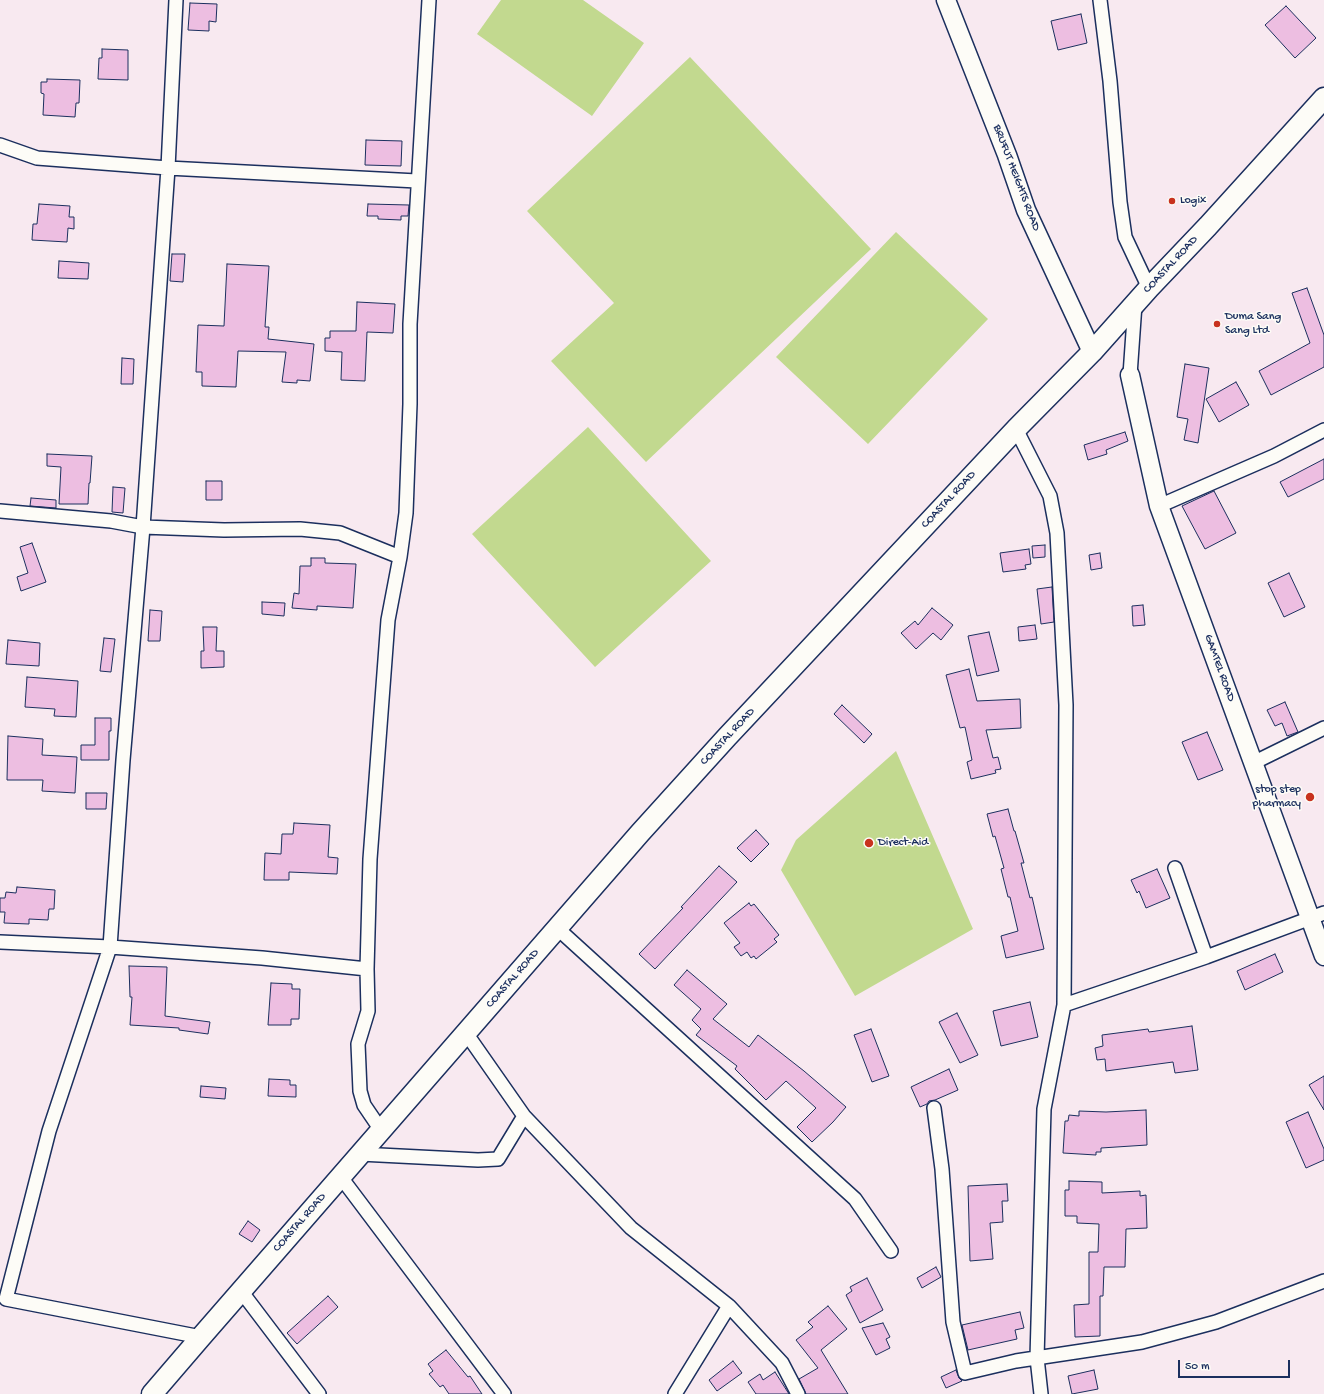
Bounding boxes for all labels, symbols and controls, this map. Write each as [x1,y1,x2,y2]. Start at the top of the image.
street label: BRUFUT HEIGHTS ROAD [989,123,1043,233]
place label: Logix [1180,194,1206,208]
marker: Logix [1167,196,1177,206]
street label: COASTAL ROAD [1141,233,1201,297]
place label: Duma Sang Sang Ltd [1225,310,1281,338]
marker: Duma Sang Sang Ltd [1212,319,1222,329]
street label: COASTAL ROAD [919,468,979,532]
street label: GAMTEL ROAD [1200,632,1238,704]
street label: COASTAL ROAD [698,705,758,769]
place label: stop step pharmacy [1253,783,1301,811]
marker: stop step pharmacy [1304,791,1316,803]
place label: Direct-Aid [878,836,928,850]
marker: Direct-Aid [863,837,875,849]
street label: COASTAL ROAD [483,946,543,1012]
street label: COASTAL ROAD [270,1190,330,1256]
scale bar [1180,1352,1292,1378]
text: 50 m [1185,1360,1210,1374]

